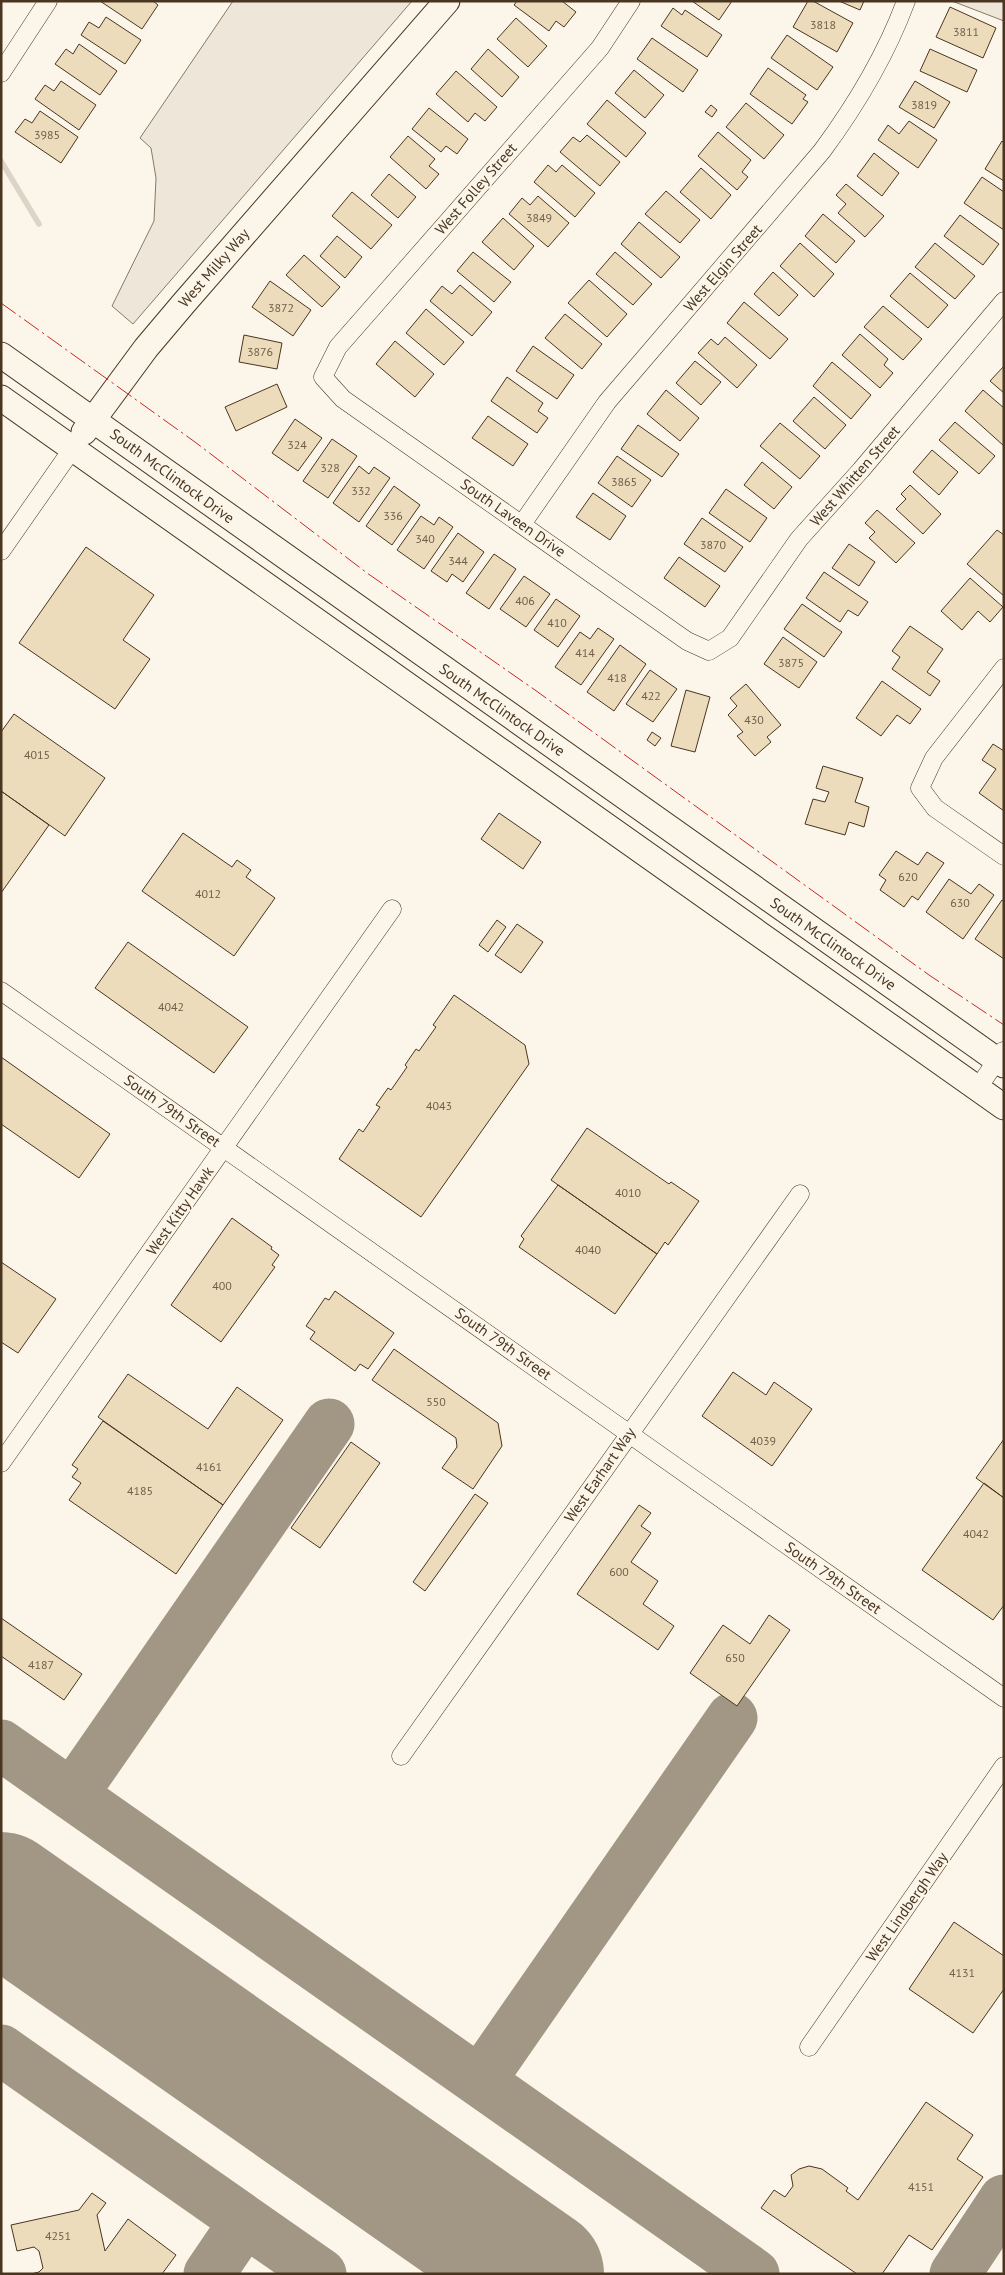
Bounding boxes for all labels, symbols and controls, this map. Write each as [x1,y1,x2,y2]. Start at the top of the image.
house number: 3818 [810,17,836,32]
house number: 3811 [953,24,979,39]
house number: 3819 [911,97,937,112]
house number: 3985 [34,127,60,142]
street label: West Folley Street [431,139,521,238]
house number: 3849 [526,210,552,225]
street label: West Elgin Street [679,220,766,315]
street label: West Milky Way [174,224,253,311]
house number: 3872 [268,300,294,315]
house number: 3876 [247,344,273,359]
street label: West Whitten Street [806,421,904,530]
street label: South McClintock Drive [106,424,238,527]
house number: 324 [287,437,307,452]
house number: 328 [320,460,340,475]
street label: South Laveen Drive [457,474,570,561]
house number: 3865 [611,474,637,489]
house number: 332 [351,483,371,498]
house number: 336 [383,508,403,523]
house number: 340 [415,531,435,546]
house number: 3870 [700,537,727,552]
house number: 344 [448,553,468,568]
house number: 406 [515,593,535,608]
house number: 410 [547,615,567,630]
house number: 414 [575,645,595,660]
house number: 3875 [778,655,804,670]
street label: South McClintock Drive [436,659,569,760]
house number: 418 [607,670,627,685]
house number: 422 [641,688,661,703]
house number: 430 [744,712,764,727]
house number: 4015 [24,747,50,762]
house number: 620 [898,869,918,884]
house number: 4012 [195,886,221,901]
street label: South McClintock Drive [767,893,900,994]
house number: 630 [950,895,970,910]
house number: 4042 [158,999,184,1014]
street label: South 79th Street [120,1070,224,1151]
house number: 4043 [426,1098,452,1113]
street label: West Kitty Hawk [142,1162,218,1259]
house number: 4010 [615,1185,642,1200]
house number: 4040 [575,1242,602,1257]
house number: 400 [212,1278,232,1293]
street label: South 79th Street [451,1303,555,1384]
house number: 550 [426,1394,446,1409]
street label: West Earhart Way [560,1424,639,1526]
house number: 4039 [750,1433,776,1448]
house number: 4161 [196,1459,222,1474]
house number: 4185 [127,1483,153,1498]
house number: 4042 [963,1526,989,1541]
street label: South 79th Street [781,1537,885,1618]
house number: 600 [609,1564,629,1579]
house number: 650 [725,1650,745,1665]
house number: 4187 [28,1657,54,1672]
street label: West Lindbergh Way [862,1848,952,1965]
house number: 4131 [949,1965,975,1980]
house number: 4151 [908,2179,934,2194]
house number: 4251 [45,2228,71,2243]

